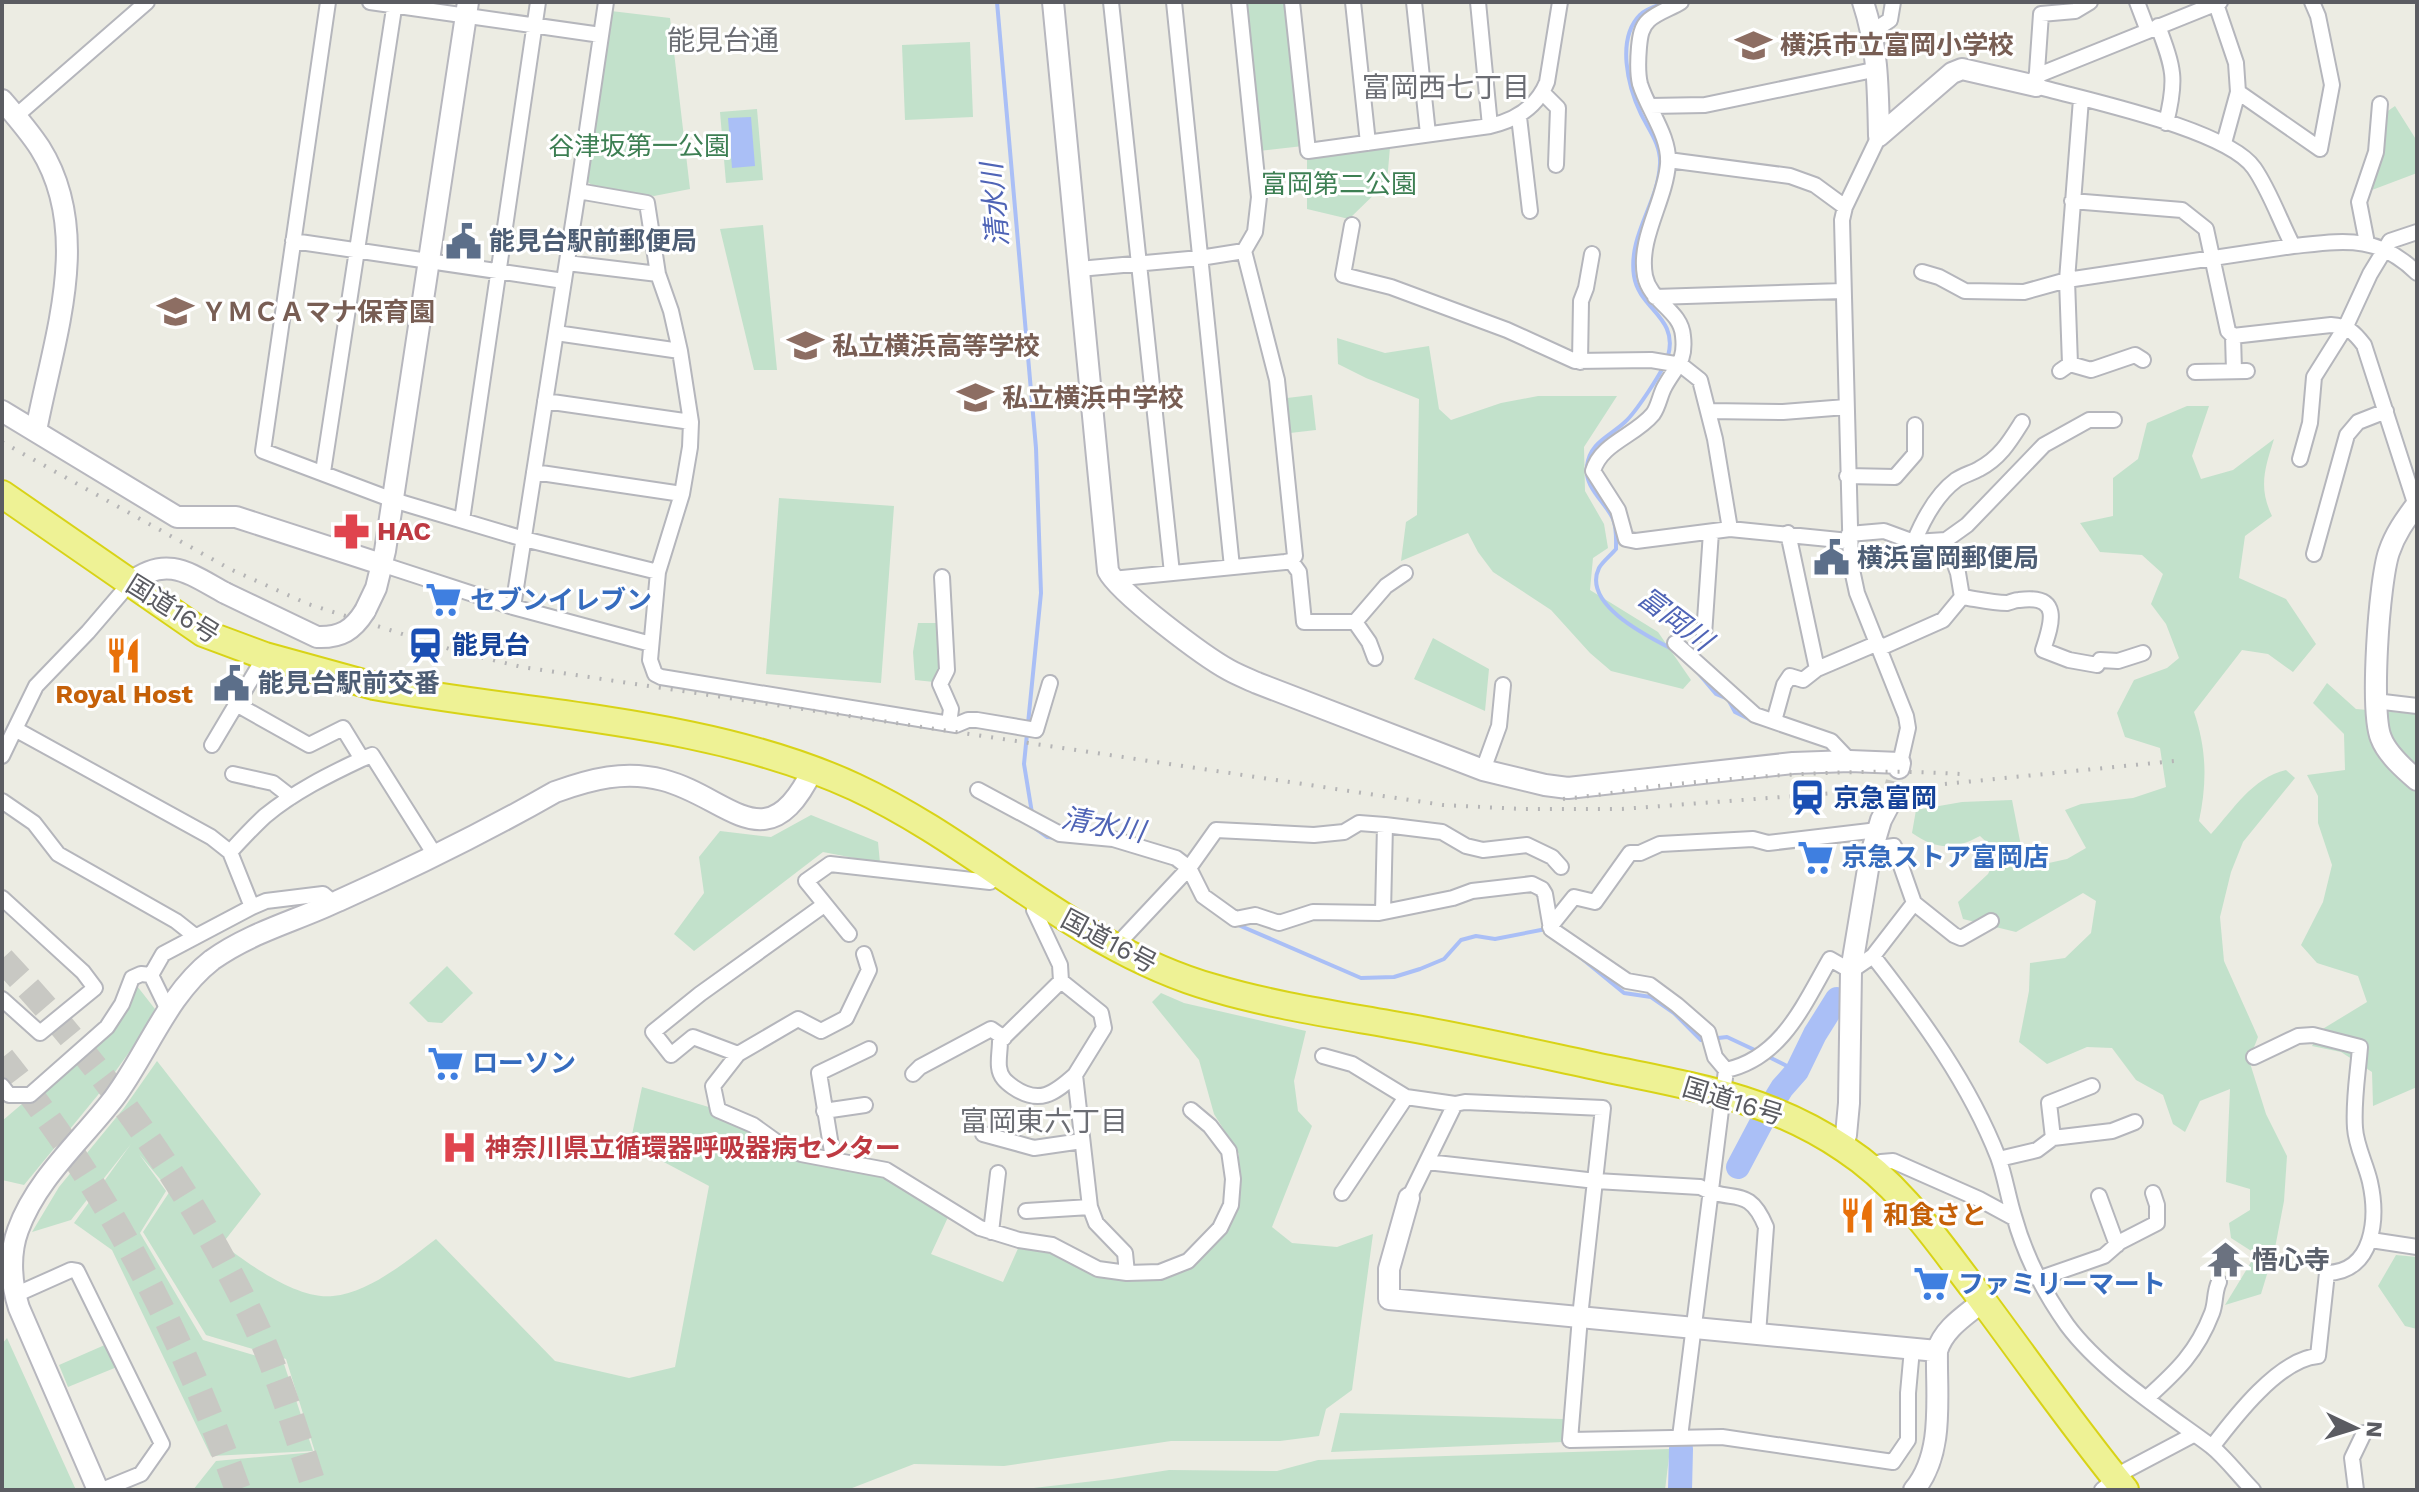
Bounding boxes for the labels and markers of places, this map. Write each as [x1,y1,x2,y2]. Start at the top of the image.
school or university icon: 横浜市立富岡小学校 [1735,26,1773,64]
place label: 横浜市立富岡小学校 [1780,30,2014,60]
public building icon: 能見台駅前郵便局 [444,222,482,260]
place label: 能見台駅前郵便局 [489,226,697,256]
school or university icon: ＹＭＣＡマナ保育園 [156,293,194,331]
place label: ＹＭＣＡマナ保育園 [201,297,435,327]
school or university icon: 私立横浜高等学校 [787,327,825,365]
place label: 私立横浜高等学校 [832,331,1040,361]
school or university icon: 私立横浜中学校 [957,379,995,417]
place label: 私立横浜中学校 [1002,383,1184,413]
pharmacy icon: HAC [332,512,370,550]
place label: HAC [377,516,431,546]
public building icon: 横浜富岡郵便局 [1812,539,1850,577]
place label: 横浜富岡郵便局 [1857,543,2039,573]
supermarket icon: セブンイレブン [425,581,463,619]
place label: セブンイレブン [470,585,652,615]
station icon: 能見台 [407,626,445,664]
place label: 能見台 [452,630,530,660]
restaurant icon: Royal Host [105,636,143,674]
public building icon: 能見台駅前交番 [213,664,251,702]
place label: 能見台駅前交番 [258,668,440,698]
place label: Royal Host [55,679,193,709]
station icon: 京急富岡 [1788,779,1826,817]
place label: 京急富岡 [1833,783,1937,813]
supermarket icon: 京急ストア富岡店 [1796,838,1834,876]
place label: 京急ストア富岡店 [1841,842,2049,872]
supermarket icon: ローソン [427,1044,465,1082]
place label: ローソン [472,1048,576,1078]
hospital icon: 神奈川県立循環器呼吸器病センター [440,1129,478,1167]
place label: 神奈川県立循環器呼吸器病センター [485,1133,901,1163]
restaurant icon: 和食さと [1838,1196,1876,1234]
place label: 和食さと [1883,1200,1987,1230]
temple icon: 悟心寺 [2207,1241,2245,1279]
place label: 悟心寺 [2252,1245,2330,1275]
supermarket icon: ファミリーマート [1913,1265,1951,1303]
place label: ファミリーマート [1958,1269,2166,1299]

